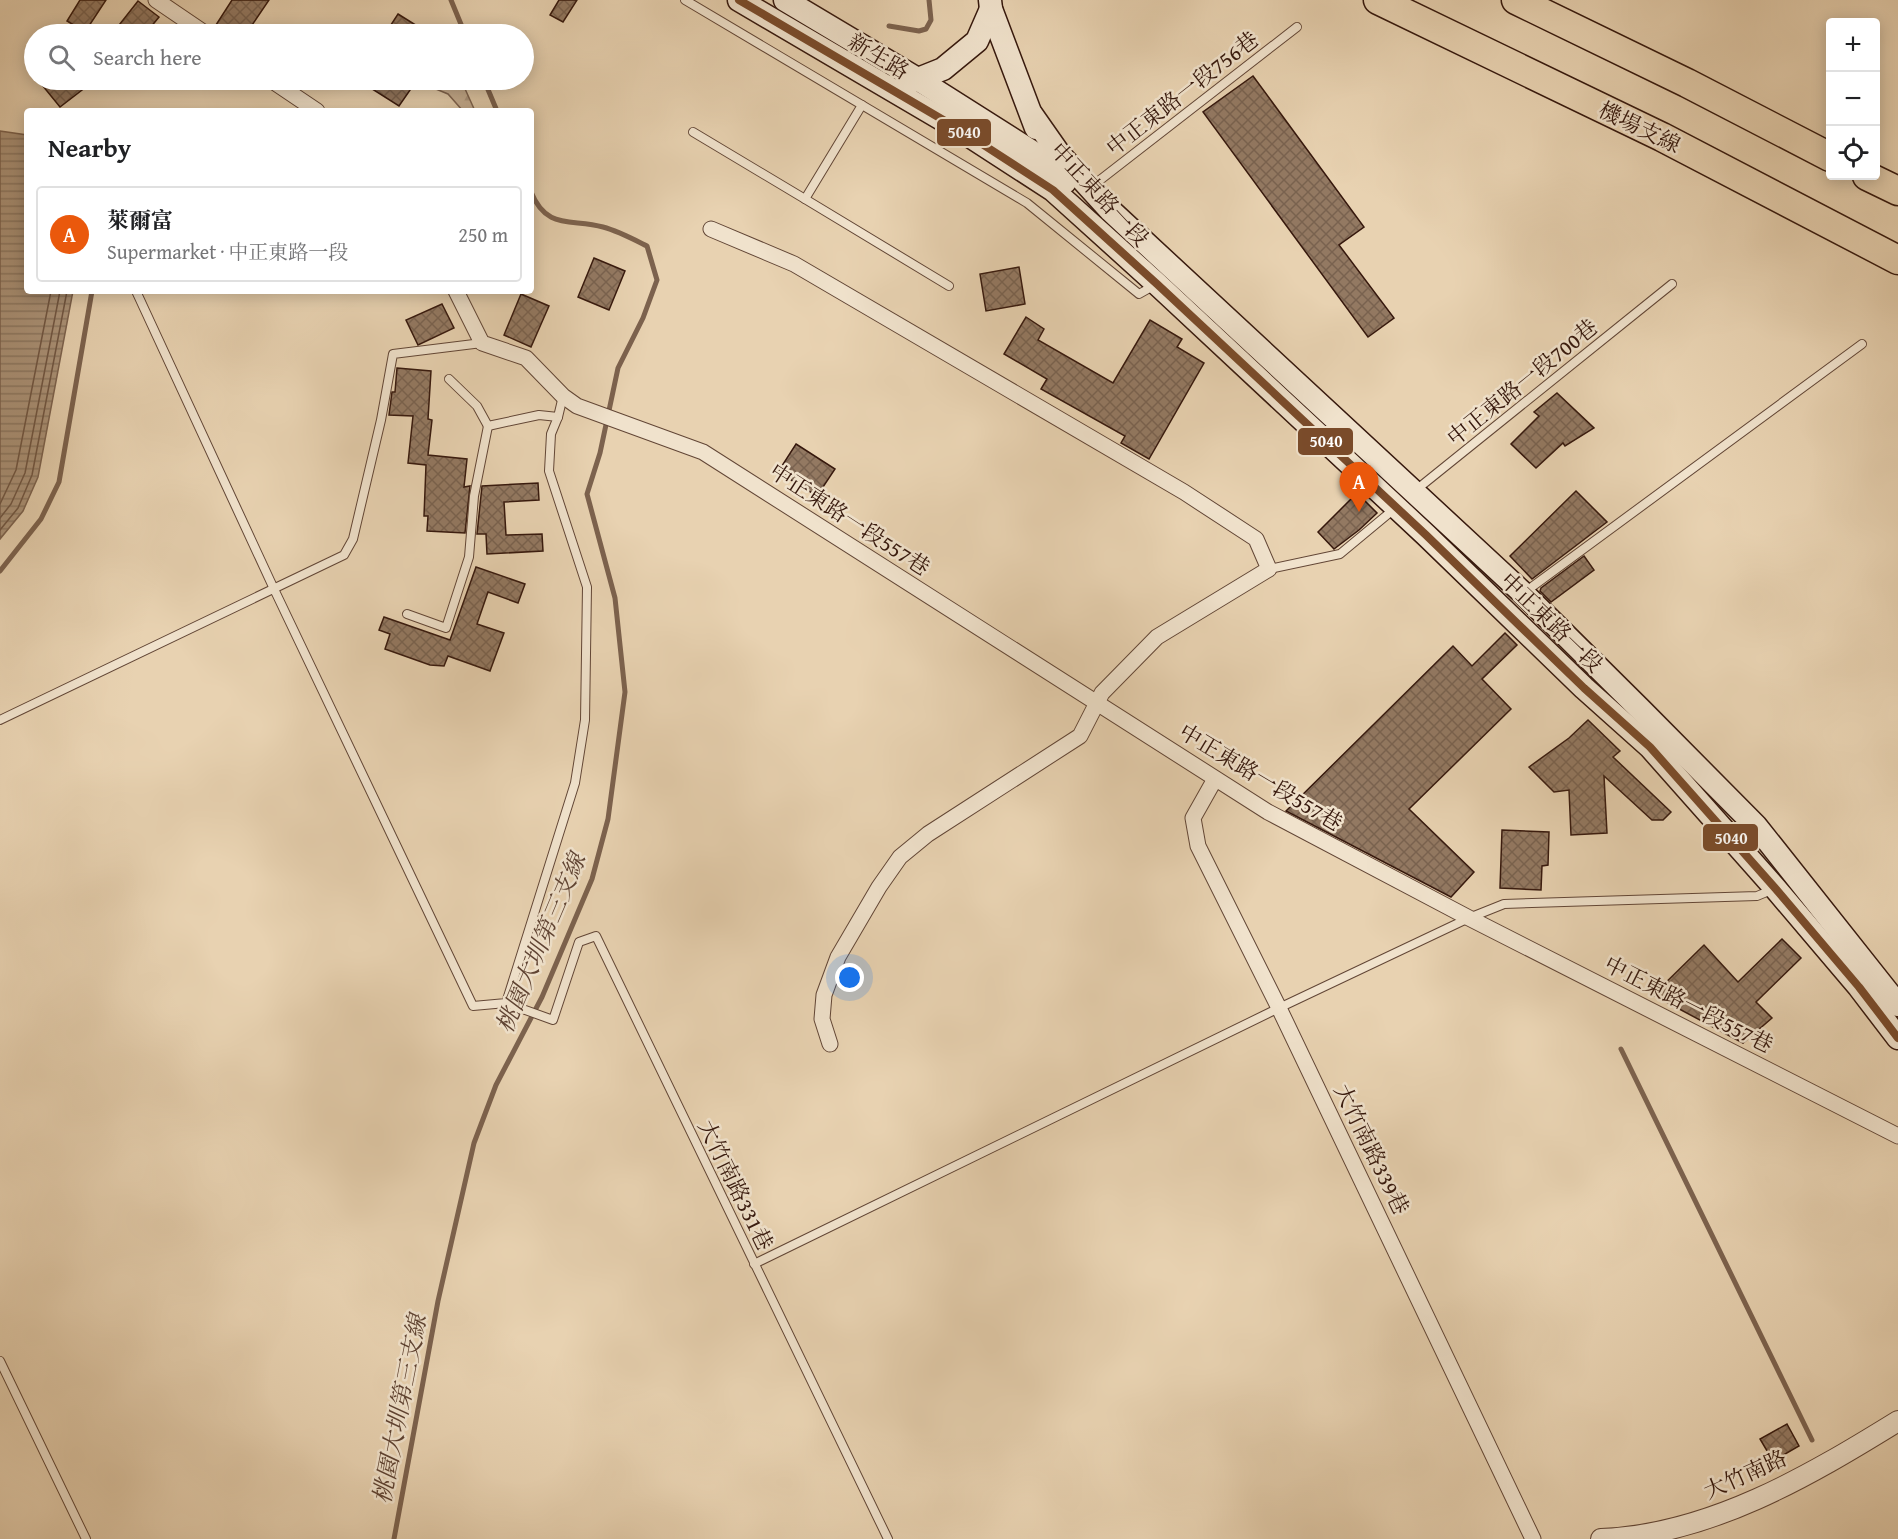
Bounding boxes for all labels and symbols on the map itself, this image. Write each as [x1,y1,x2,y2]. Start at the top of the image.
street label: 中正東路一段756巷 [1099,23,1265,163]
street label: 新生路 [842,25,916,87]
street label: 機場支線 [1593,93,1687,161]
line badge: 5040 [936,118,992,147]
text: 5040 [947,120,981,144]
street label: 中正東路一段 [1043,135,1157,253]
street label: 中正東路一段700巷 [1440,311,1604,453]
line badge: 5040 [1297,427,1354,456]
text: 5040 [1309,429,1343,453]
street label: 中正東路一段557巷 [763,455,937,583]
pin: A [1340,462,1378,512]
street label: 中正東路一段 [1493,565,1611,679]
street label: 中正東路一段557巷 [1173,715,1349,839]
line badge: 5040 [1702,823,1759,852]
text: 5040 [1714,826,1748,850]
water label: 桃園大圳第三支線 [487,845,595,1038]
street label: 中正東路一段557巷 [1599,948,1779,1060]
your location [835,963,864,992]
street label: 大竹南路339巷 [1327,1078,1417,1220]
street label: 大竹南路331巷 [691,1114,781,1256]
water label: 桃園大圳第三支線 [364,1308,436,1506]
street label: 大竹南路 [1698,1441,1792,1507]

